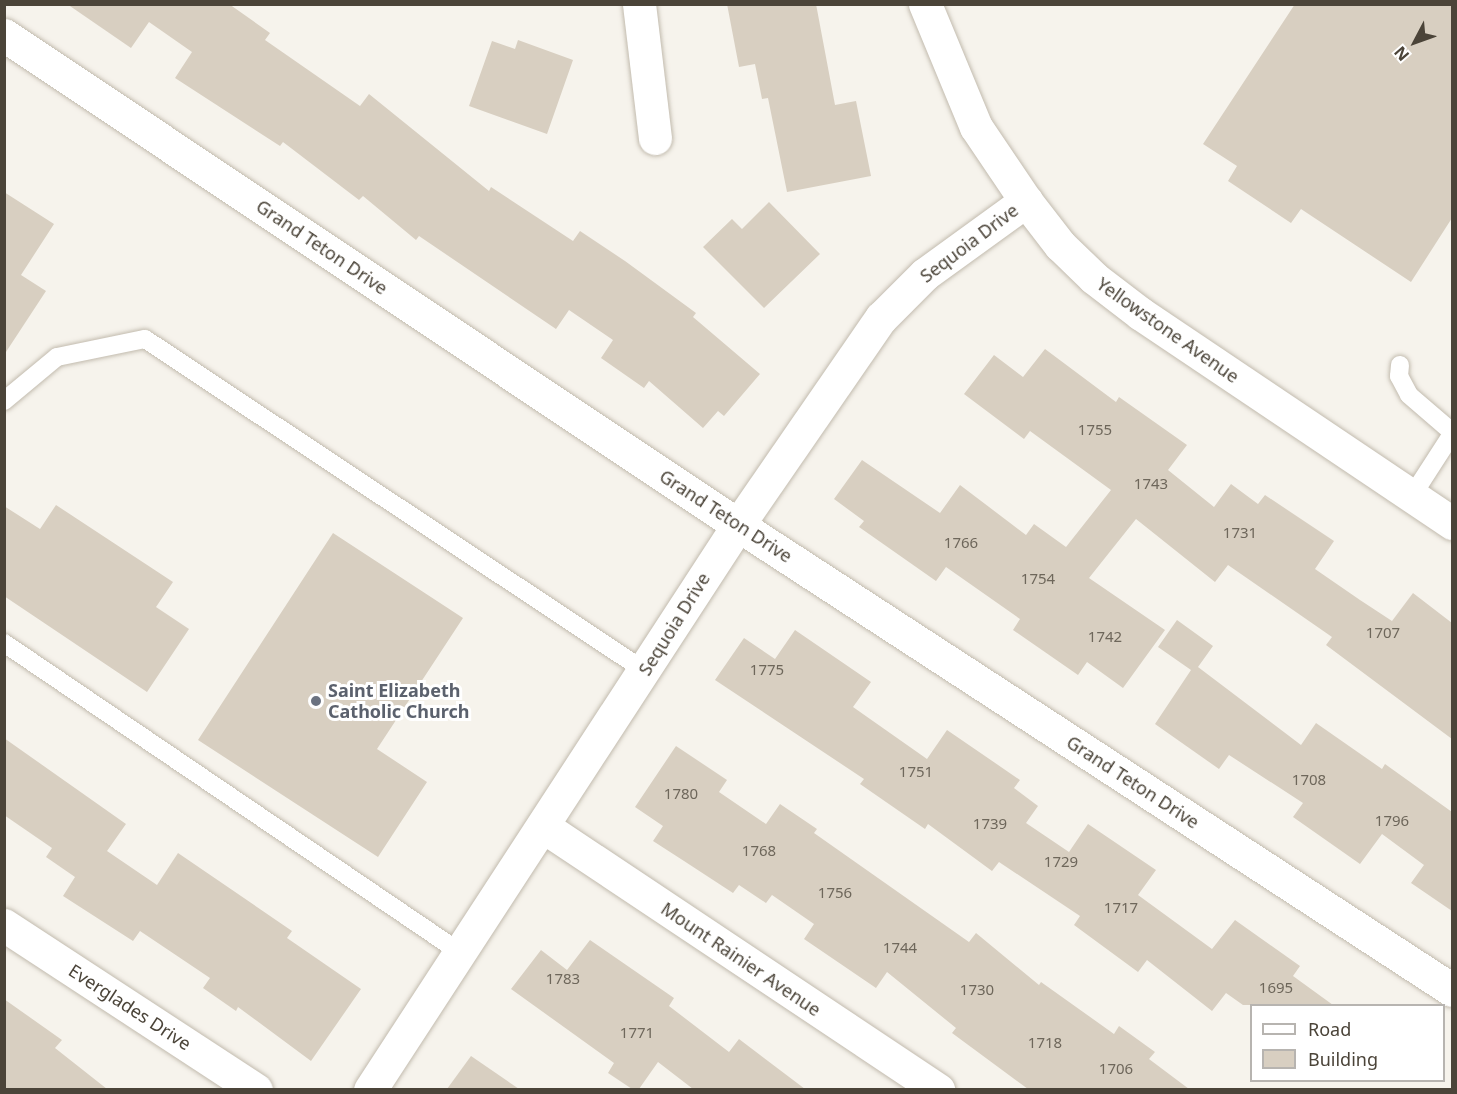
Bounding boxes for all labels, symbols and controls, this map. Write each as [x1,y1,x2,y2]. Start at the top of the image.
north arrow [1385,12,1445,72]
text: N [1389,42,1414,66]
street label: Grand Teton Drive [252,195,392,299]
street label: Sequoia Drive [916,199,1022,287]
street label: Yellowstone Avenue [1093,273,1243,387]
house number: 1755 [1078,421,1112,439]
street label: Grand Teton Drive [656,465,796,567]
house number: 1743 [1134,475,1168,493]
house number: 1731 [1223,524,1257,542]
house number: 1766 [944,534,978,552]
street label: Sequoia Drive [634,569,714,679]
house number: 1754 [1021,570,1055,588]
house number: 1707 [1366,624,1400,642]
house number: 1742 [1088,628,1122,646]
house number: 1775 [750,661,784,679]
place label: Saint Elizabeth Catholic Church [328,680,469,722]
marker: Saint Elizabeth Catholic Church [309,694,323,708]
street label: Grand Teton Drive [1063,731,1203,833]
house number: 1751 [899,763,933,781]
house number: 1708 [1292,771,1326,789]
house number: 1780 [664,785,698,803]
house number: 1796 [1375,812,1409,830]
house number: 1739 [973,815,1007,833]
house number: 1768 [742,842,776,860]
house number: 1729 [1044,853,1078,871]
house number: 1756 [818,884,852,902]
street label: Mount Rainier Avenue [657,898,825,1020]
house number: 1717 [1104,899,1138,917]
house number: 1744 [883,939,917,957]
street label: Everglades Drive [65,959,195,1055]
house number: 1783 [546,970,580,988]
house number: 1695 [1259,979,1293,997]
house number: 1730 [960,981,994,999]
legend [1250,1004,1445,1082]
text: Road [1308,1017,1351,1041]
house number: 1771 [620,1024,654,1042]
house number: 1718 [1028,1034,1062,1052]
text: Building [1308,1047,1378,1071]
house number: 1706 [1099,1060,1133,1078]

